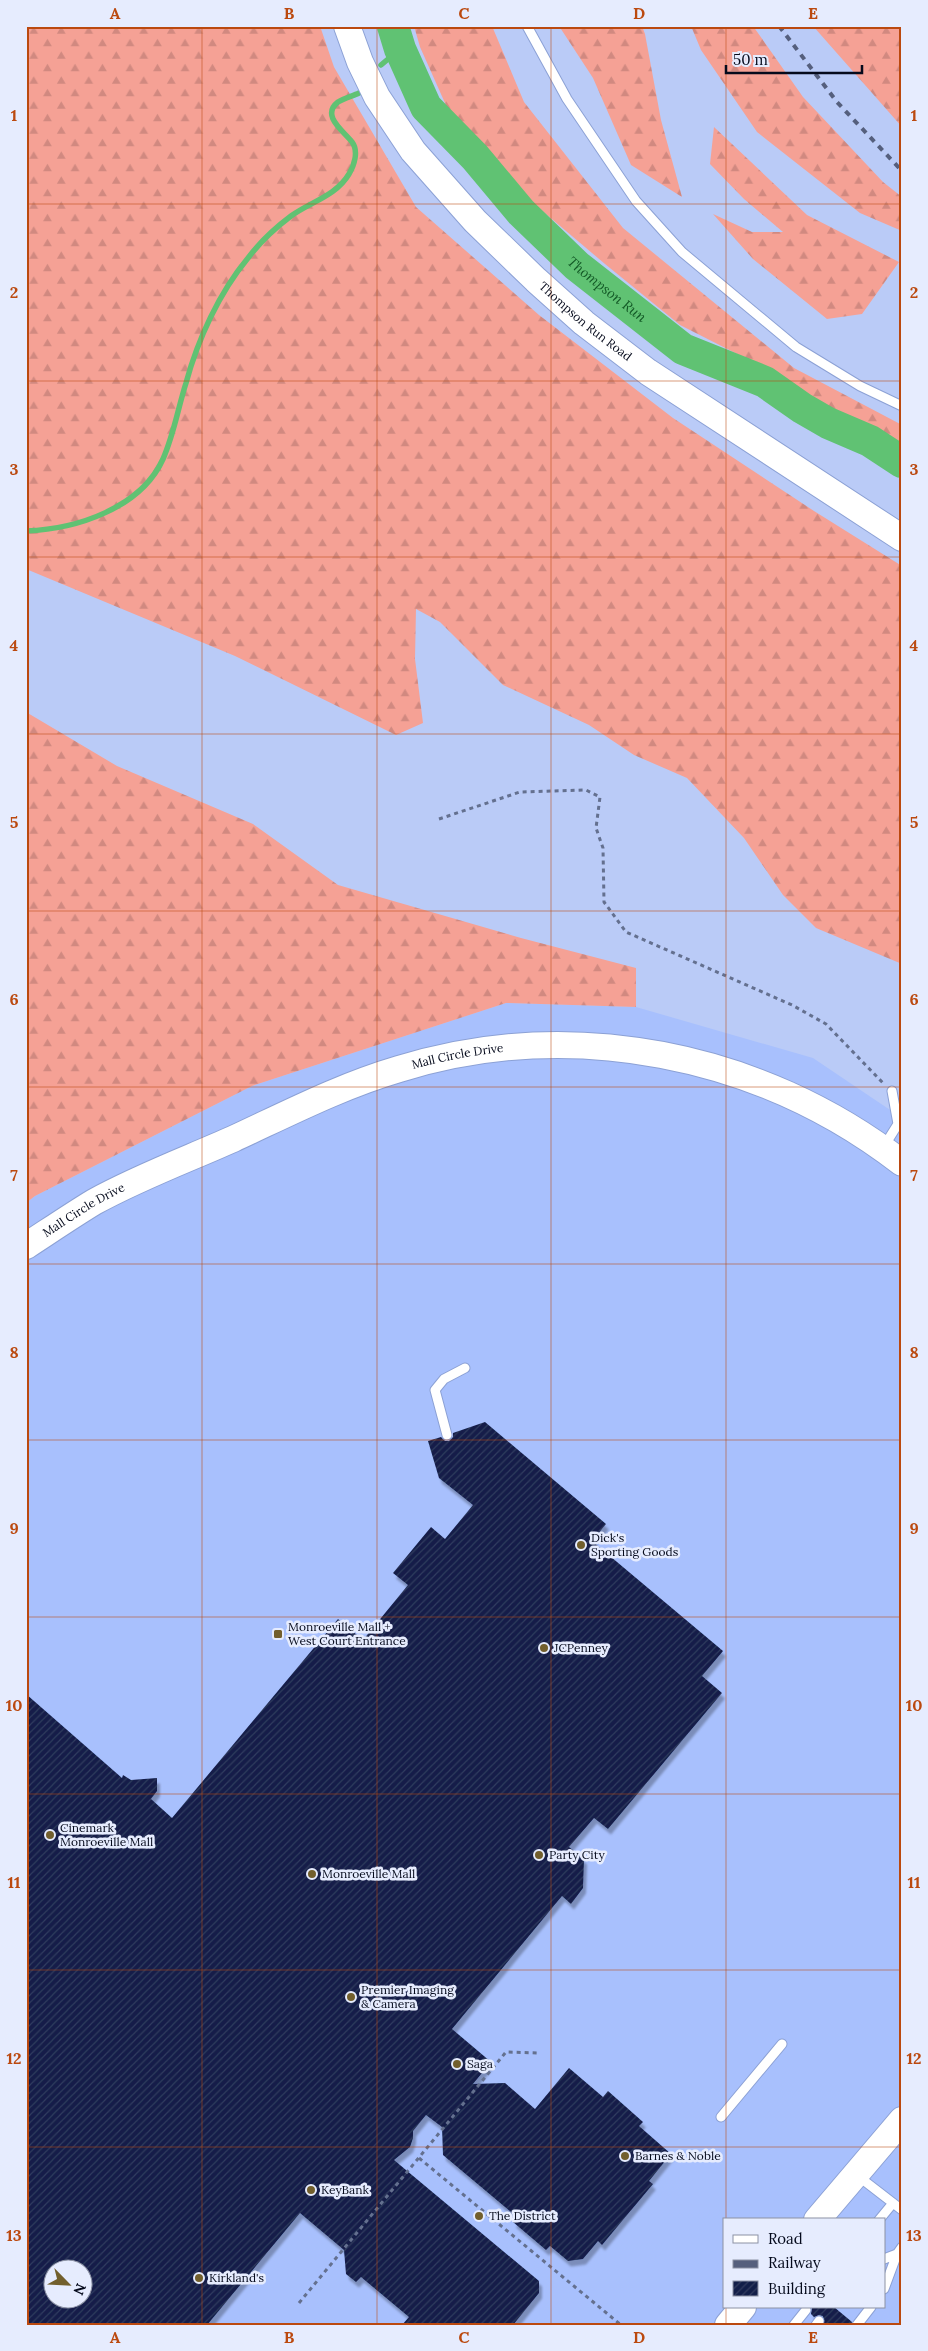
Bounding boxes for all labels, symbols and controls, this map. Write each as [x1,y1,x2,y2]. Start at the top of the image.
text: A [110,3,121,23]
text: B [284,3,295,23]
text: C [458,3,470,23]
text: D [633,3,645,23]
text: E [808,3,818,23]
scale bar [726,42,862,74]
text: 50 m [733,50,768,69]
text: 1 [11,105,17,125]
text: 1 [911,105,917,125]
water label: Thompson Run [564,253,650,326]
street label: Thompson Run Road [536,278,635,364]
text: 2 [10,282,18,302]
text: 2 [910,282,918,302]
text: 3 [10,459,19,479]
text: 3 [910,459,919,479]
text: 4 [10,635,19,655]
text: 4 [910,635,919,655]
text: 5 [10,812,19,832]
text: 5 [910,812,919,832]
text: 6 [9,989,19,1009]
text: 6 [909,989,919,1009]
street label: Mall Circle Drive [410,1040,505,1072]
text: 7 [10,1165,18,1185]
text: 7 [910,1165,918,1185]
street label: Mall Circle Drive [40,1179,127,1240]
text: 8 [9,1342,19,1362]
text: 8 [909,1342,919,1362]
text: 9 [9,1518,19,1538]
text: 9 [909,1518,919,1538]
place label: Dick's Sporting Goods [591,1530,679,1559]
marker: Dick's Sporting Goods [575,1539,587,1551]
place label: Monroeville Mall + West Court Entrance [288,1619,406,1648]
marker: Monroeville Mall + West Court Entrance [272,1628,284,1640]
place label: JCPenney [553,1640,608,1655]
marker: JCPenney [538,1642,550,1654]
text: 10 [6,1695,22,1715]
text: 10 [906,1695,922,1715]
place label: Cinemark Monroeville Mall [60,1820,153,1849]
marker: Cinemark Monroeville Mall [44,1829,56,1841]
place label: Party City [549,1847,605,1862]
marker: Party City [533,1849,545,1861]
place label: Monroeville Mall [322,1866,415,1881]
marker: Monroeville Mall [306,1868,318,1880]
text: 11 [8,1872,21,1892]
text: 11 [908,1872,921,1892]
place label: Premier Imaging & Camera [361,1982,454,2011]
marker: Premier Imaging & Camera [345,1991,357,2003]
text: 12 [6,2048,22,2068]
text: 12 [906,2048,922,2068]
place label: Saga [467,2056,493,2071]
marker: Saga [451,2058,463,2070]
place label: Barnes & Noble [635,2148,721,2163]
marker: Barnes & Noble [619,2150,631,2162]
place label: KeyBank [321,2182,370,2197]
marker: KeyBank [305,2184,317,2196]
place label: The District [489,2208,556,2223]
marker: The District [473,2210,485,2222]
legend [723,2218,886,2308]
text: 13 [6,2225,22,2245]
text: 13 [906,2225,922,2245]
text: Road [768,2229,803,2248]
text: Railway [768,2253,821,2272]
north arrow [42,2258,92,2308]
place label: Kirkland's [209,2270,265,2285]
marker: Kirkland's [193,2272,205,2284]
text: Building [768,2279,826,2298]
text: N [69,2281,90,2298]
text: A [110,2327,121,2347]
text: B [284,2327,295,2347]
text: C [458,2327,470,2347]
text: D [633,2327,645,2347]
text: E [808,2327,818,2347]

